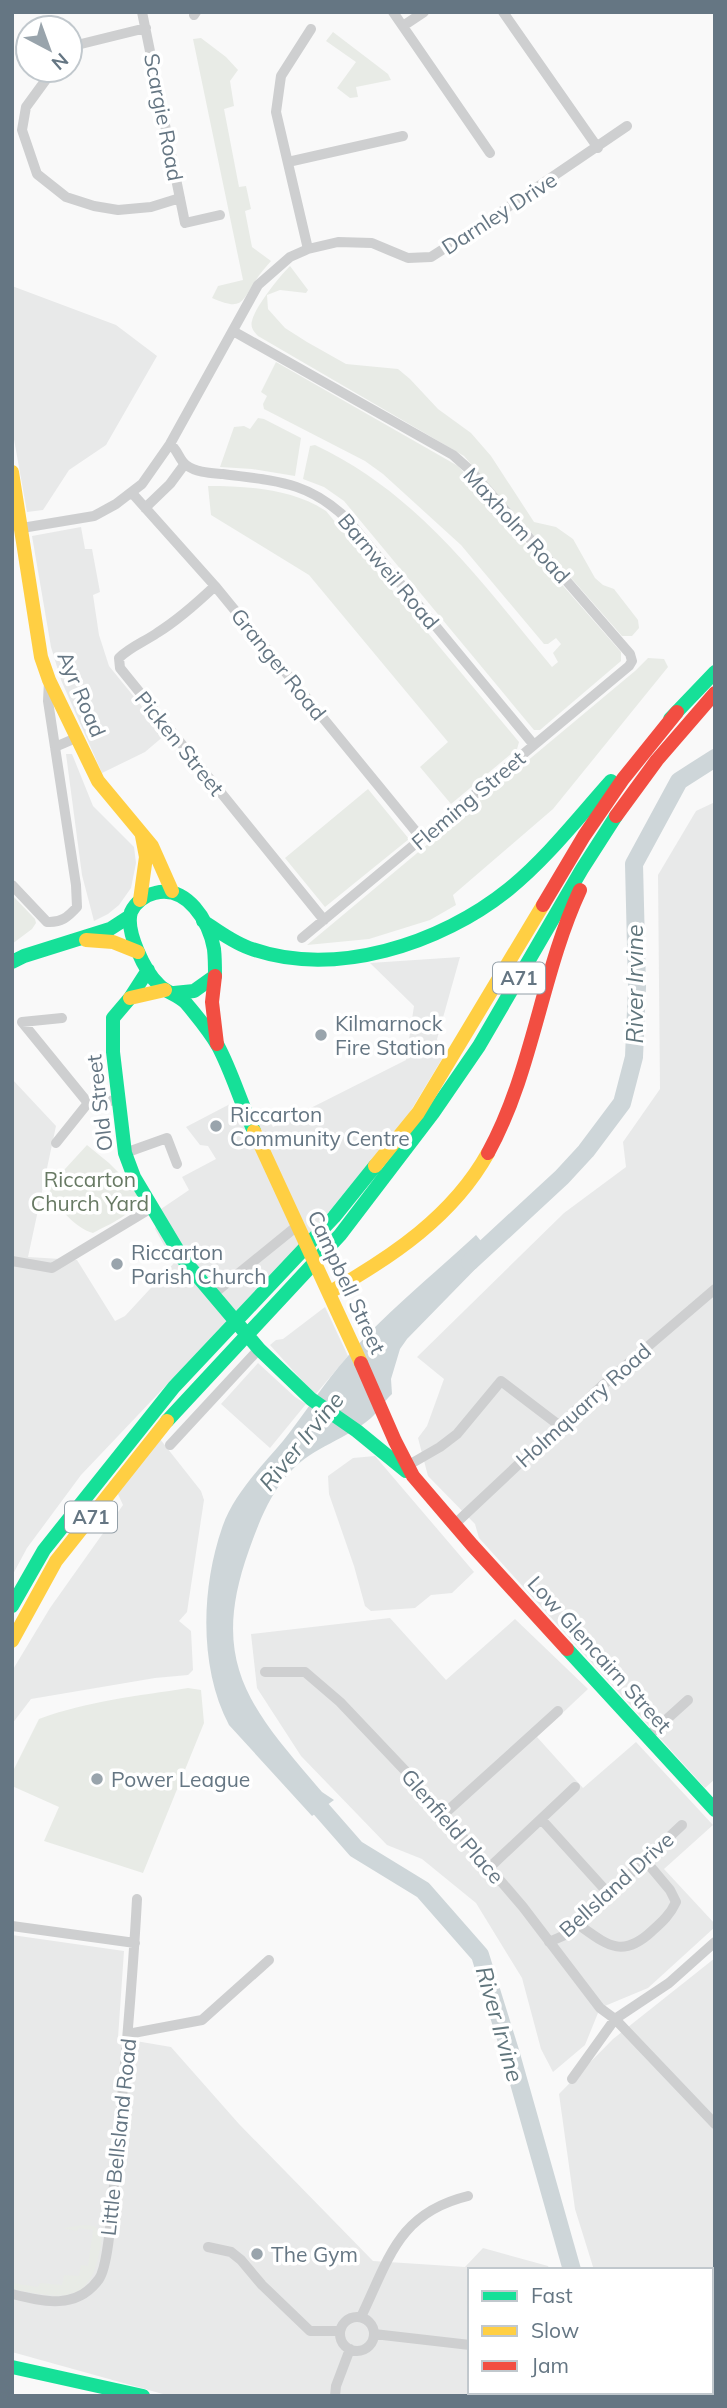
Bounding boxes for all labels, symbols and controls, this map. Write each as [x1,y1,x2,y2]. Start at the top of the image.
north arrow [14,14,84,84]
text: N [47,48,73,76]
street label: Scargie Road [139,51,189,183]
street label: Darnley Drive [437,166,561,260]
street label: Maxholm Road [458,462,576,588]
street label: Barnweil Road [333,508,445,634]
street label: Granger Road [226,603,332,725]
street label: Ayr Road [52,647,112,741]
street label: Picken Street [130,686,230,800]
street label: Fleming Street [406,745,530,855]
water label: River Irvine [620,925,649,1043]
road number: A71 [493,962,545,994]
place label: Kilmarnock Fire Station [335,1010,446,1060]
marker: Kilmarnock Fire Station [313,1027,329,1043]
street label: Old Street [80,1053,118,1153]
place label: Riccarton Community Centre [230,1101,410,1151]
marker: Riccarton Community Centre [208,1118,224,1134]
park label: Riccarton Church Yard [31,1166,149,1216]
street label: Campbell Street [302,1206,392,1358]
place label: Riccarton Parish Church [131,1239,267,1289]
marker: Riccarton Parish Church [109,1256,125,1272]
street label: Holmquarry Road [510,1338,656,1472]
water label: River Irvine [252,1386,350,1496]
road number: A71 [65,1502,117,1532]
street label: Low Glencairn Street [523,1570,677,1738]
street label: Glenfield Place [396,1763,510,1889]
place label: Power League [111,1766,250,1792]
marker: Power League [89,1771,105,1787]
street label: Bellsland Drive [553,1826,679,1942]
water label: River Irvine [470,1963,530,2085]
street label: Little Bellsland Road [95,2037,141,2237]
place label: The Gym [271,2241,358,2267]
marker: The Gym [249,2246,265,2262]
legend [468,2268,713,2394]
text: Fast [531,2282,573,2308]
text: Slow [531,2317,579,2343]
text: Jam [531,2352,569,2378]

